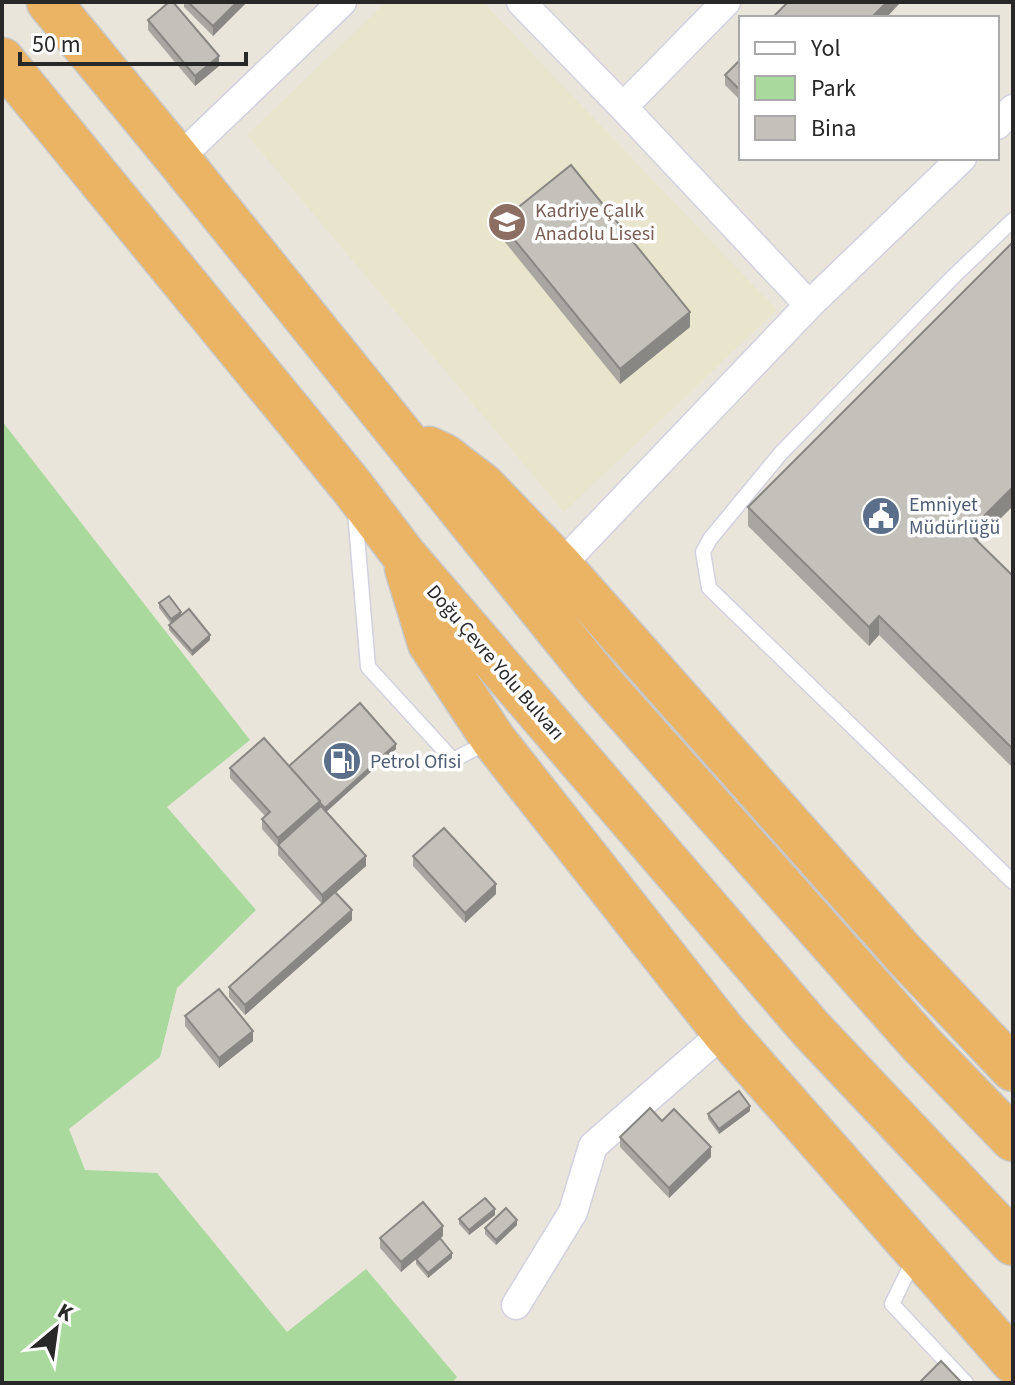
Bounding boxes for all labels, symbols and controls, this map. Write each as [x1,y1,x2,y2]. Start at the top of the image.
scale bar [20,16,246,66]
legend [739,16,999,160]
text: 50 m [32,27,81,62]
text: Yol [810,31,841,66]
text: Park [811,71,856,106]
text: Bina [811,111,856,146]
place label: Kadriye Çalık Anadolu Lisesi [535,197,655,248]
school or university icon: Kadriye Çalık Anadolu Lisesi [486,201,528,243]
place label: Emniyet Müdürlüğü [909,491,1000,542]
public building icon: Emniyet Müdürlüğü [860,495,902,537]
street label: Doğu Çevre Yolu Bulvarı [420,579,571,746]
fuel station icon: Petrol Ofisi [321,740,363,782]
place label: Petrol Ofisi [370,748,461,776]
north arrow [16,1289,96,1369]
text: K [52,1295,79,1330]

